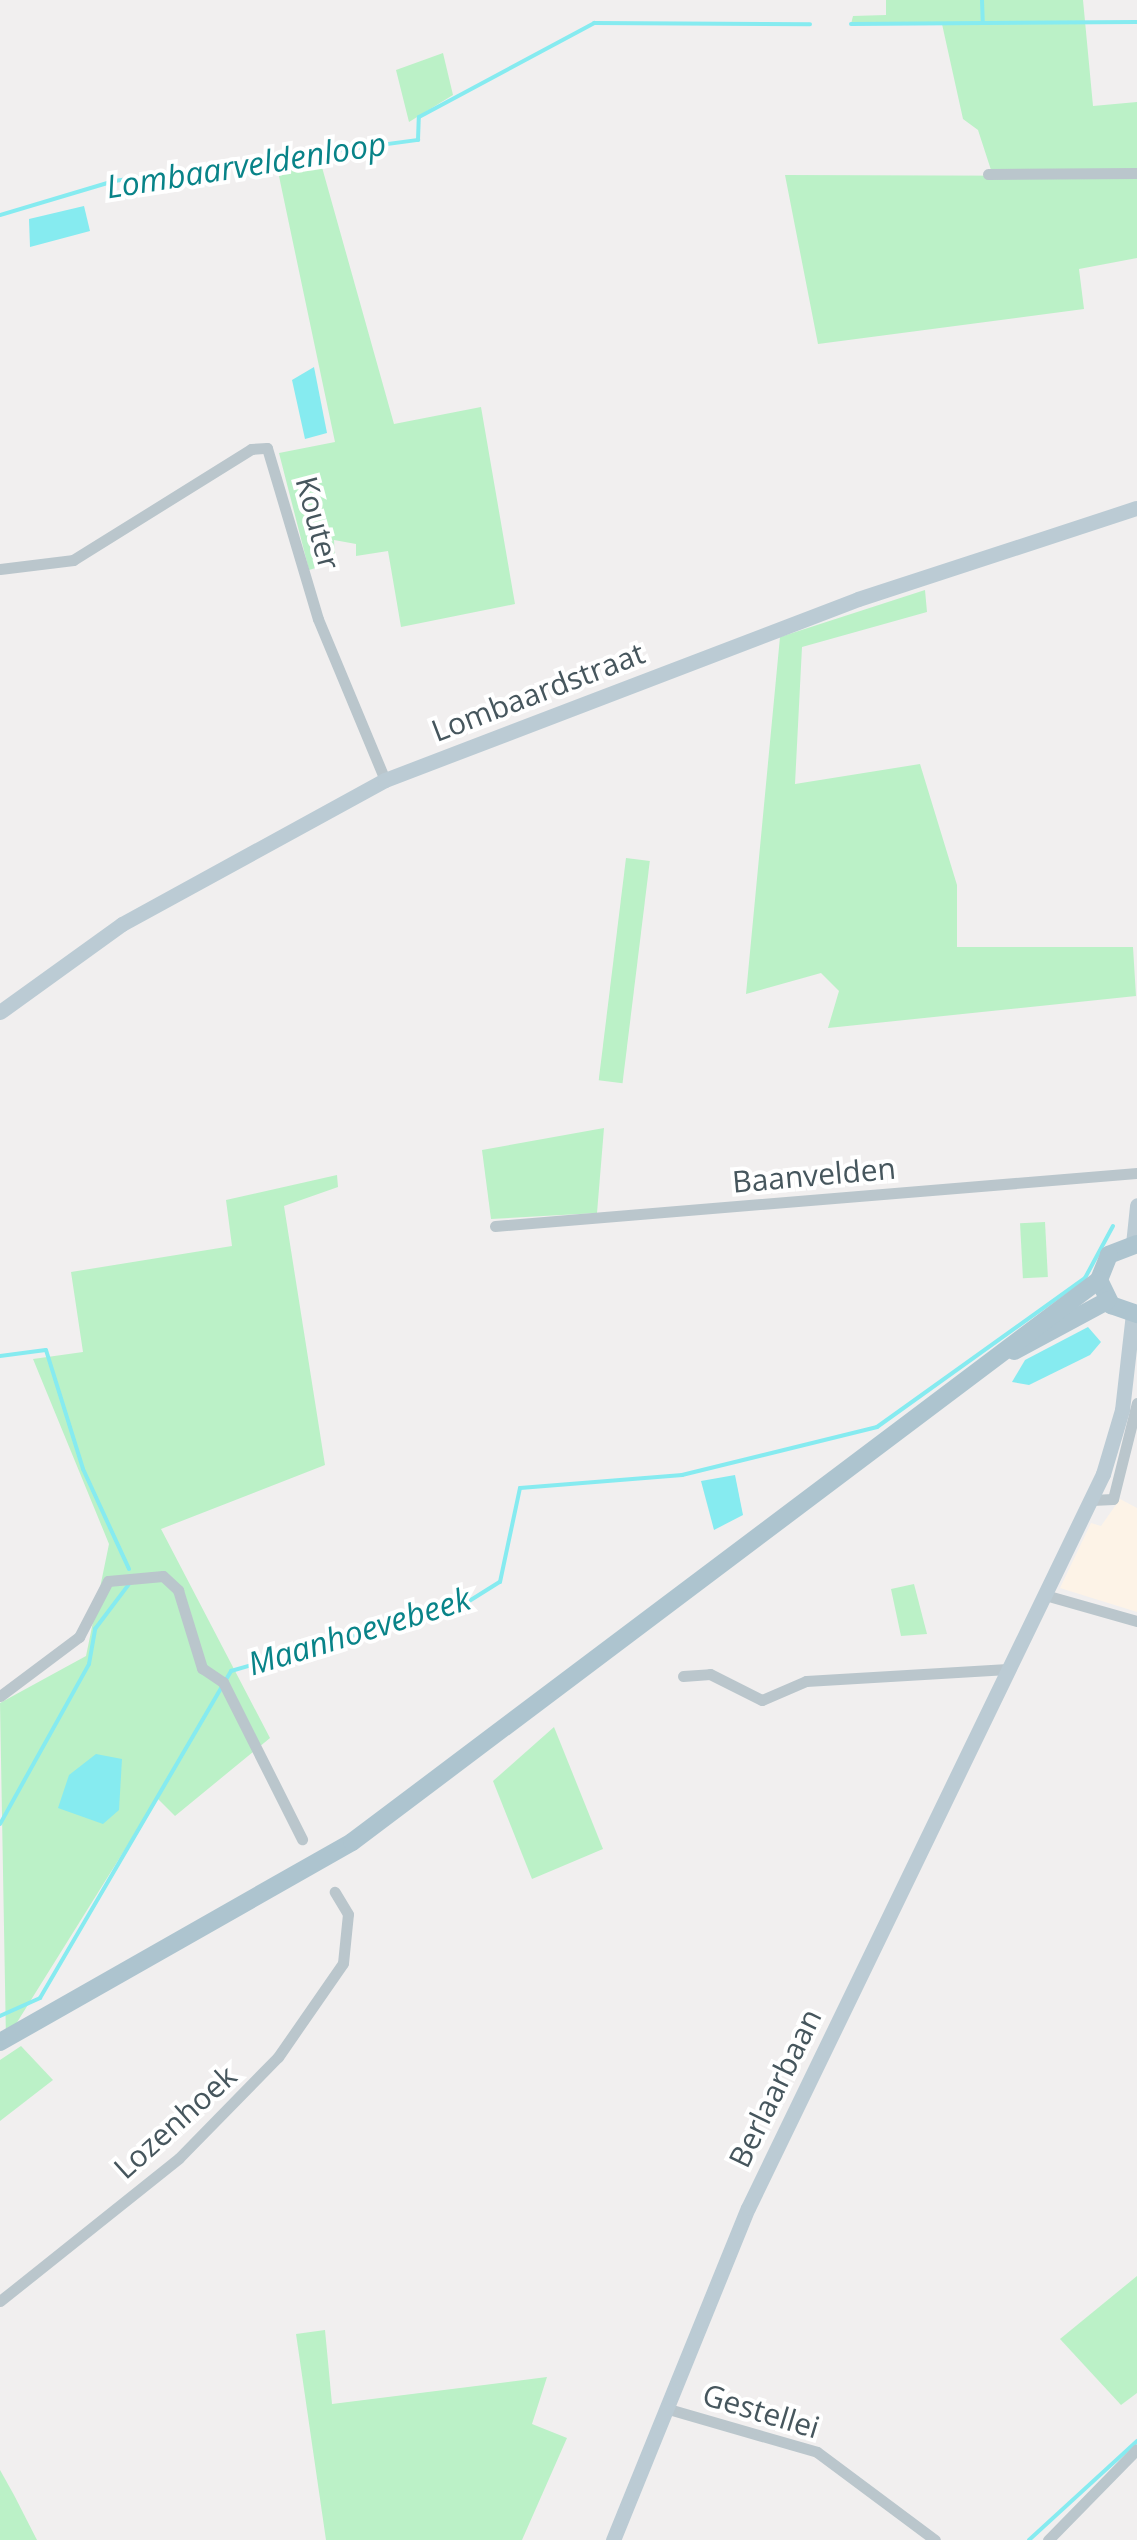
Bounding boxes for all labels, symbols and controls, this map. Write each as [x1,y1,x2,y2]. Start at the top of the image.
water label: Lombaarveldenloop [103,124,389,206]
street label: Kouter [288,473,348,573]
street label: Lombaardstraat [426,635,650,749]
street label: Baanvelden [731,1150,897,1200]
water label: Maanhoevebeek [243,1579,475,1683]
street label: Berlaarbaan [721,2003,829,2173]
street label: Lozenhoek [106,2058,244,2186]
street label: Gestellei [698,2376,824,2446]

